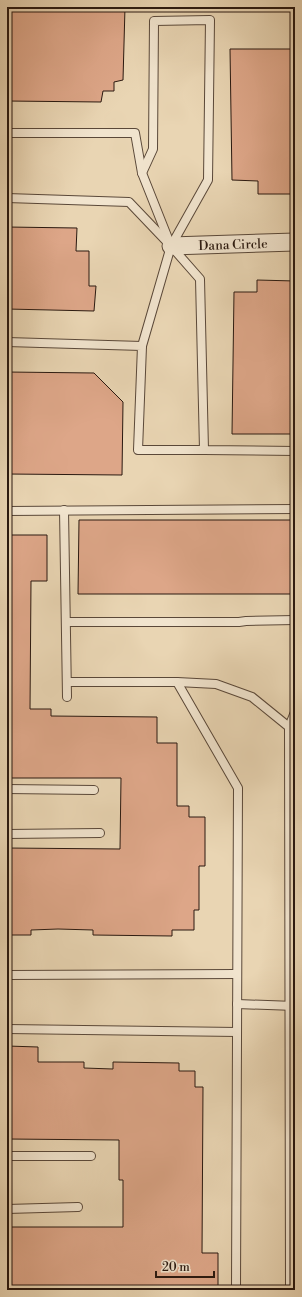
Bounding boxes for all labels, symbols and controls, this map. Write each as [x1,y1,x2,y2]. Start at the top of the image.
street label: Dana Circle [198,236,268,254]
scale bar [156,1253,214,1279]
text: 20 m [162,1260,190,1275]

